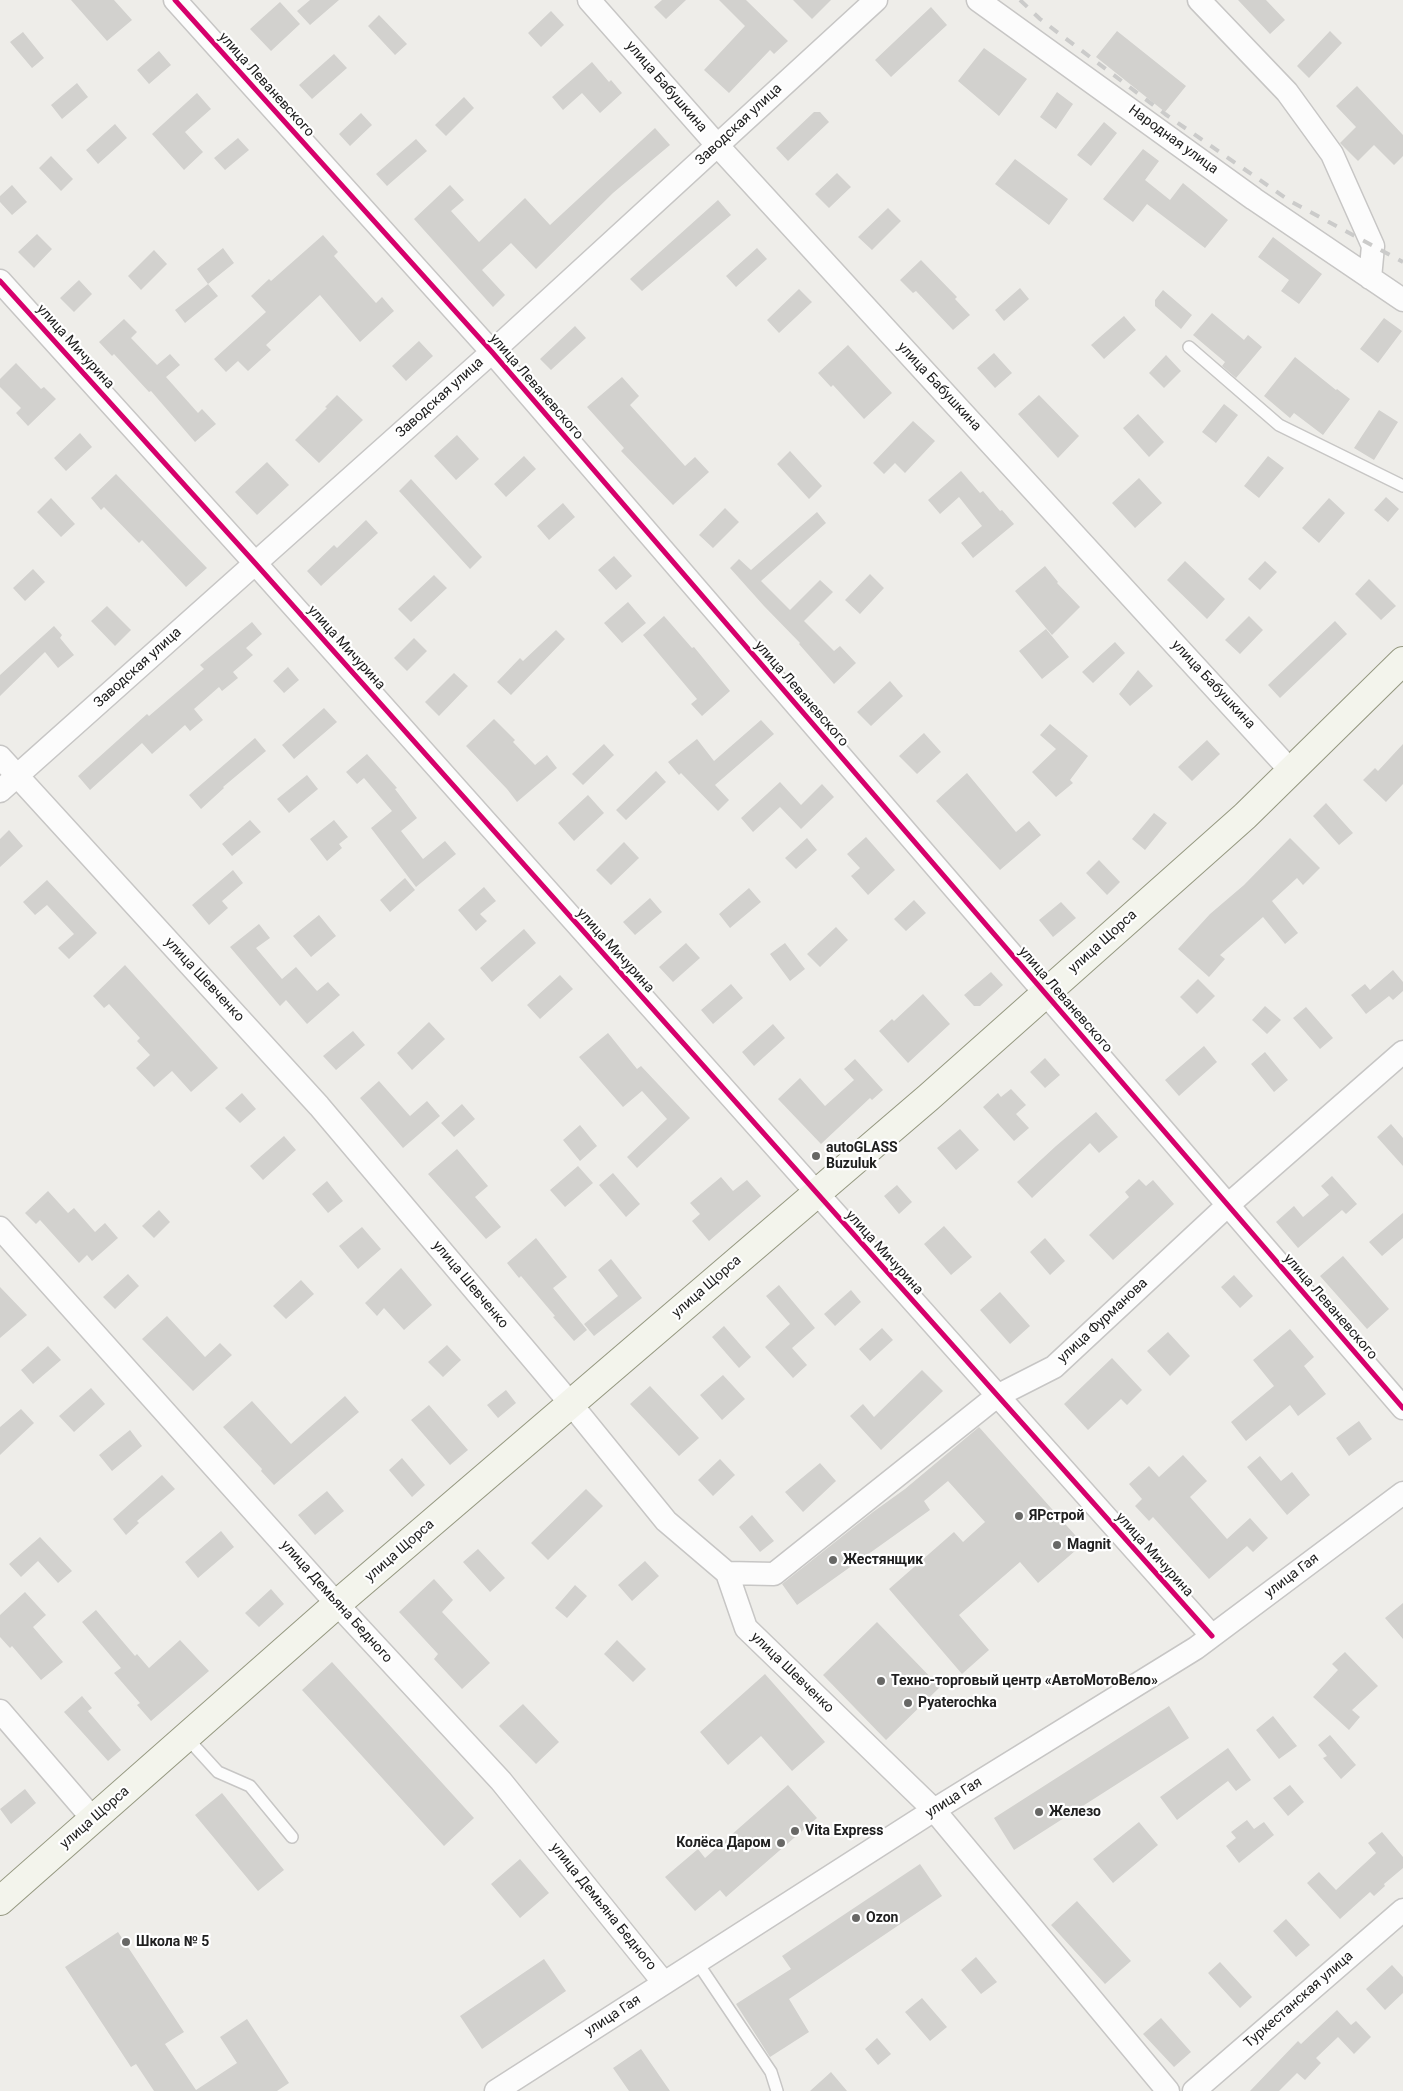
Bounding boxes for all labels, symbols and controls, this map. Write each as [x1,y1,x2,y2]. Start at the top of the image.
street label: улица Леваневского [215,29,317,141]
street label: улица Бабушкина [622,38,710,136]
street label: Заводская улица [692,81,786,169]
street label: Народная улица [1125,102,1221,178]
street label: улица Мичурина [33,301,117,393]
street label: улица Леваневского [485,331,587,443]
street label: улица Бабушкина [894,339,984,435]
street label: Заводская улица [393,354,487,442]
street label: улица Мичурина [304,602,388,694]
street label: Заводская улица [91,624,185,712]
street label: улица Бабушкина [1168,637,1258,733]
street label: улица Леваневского [750,638,852,750]
street label: улица Мичурина [573,905,657,997]
street label: улица Щорса [1065,907,1141,977]
street label: улица Шевченко [161,934,247,1026]
street label: улица Леваневского [1014,944,1116,1056]
place label: autoGLASS Buzuluk [826,1140,898,1172]
marker: autoGLASS Buzuluk [810,1150,822,1162]
street label: улица Мичурина [842,1207,926,1299]
street label: улица Шевченко [429,1238,511,1332]
street label: улица Леваневского [1279,1251,1381,1363]
street label: улица Щорса [669,1252,745,1322]
street label: улица Фурманова [1055,1275,1151,1367]
place label: ЯРстрой [1029,1508,1084,1524]
street label: улица Мичурина [1112,1509,1196,1601]
marker: ЯРстрой [1013,1510,1025,1522]
street label: улица Щорса [362,1516,438,1586]
street label: улица Демьяна Бедного [277,1537,395,1667]
place label: Magnit [1067,1537,1111,1553]
marker: Magnit [1051,1539,1063,1551]
street label: улица Гая [1262,1550,1322,1602]
place label: Жестянщик [843,1552,923,1568]
marker: Жестянщик [827,1554,839,1566]
street label: улица Шевченко [747,1629,837,1717]
place label: Техно-торговый центр «АвтоМотоВело» [891,1673,1158,1689]
marker: Техно-торговый центр «АвтоМотоВело» [875,1675,887,1687]
place label: Pyaterochka [918,1695,997,1711]
marker: Pyaterochka [902,1697,914,1709]
street label: улица Гая [923,1774,985,1822]
street label: улица Щорса [57,1783,133,1853]
place label: Железо [1049,1804,1101,1820]
marker: Железо [1033,1806,1045,1818]
place label: Vita Express [805,1823,883,1839]
marker: Vita Express [789,1825,801,1837]
place label: Колёса Даром [676,1835,771,1851]
marker: Колёса Даром [775,1837,787,1849]
street label: улица Демьяна Бедного [546,1840,660,1974]
place label: Ozon [866,1910,898,1926]
marker: Ozon [850,1912,862,1924]
place label: Школа № 5 [136,1934,209,1950]
marker: Школа № 5 [120,1936,132,1948]
street label: Туркестанская улица [1241,1948,1357,2052]
street label: улица Гая [582,1992,644,2040]

